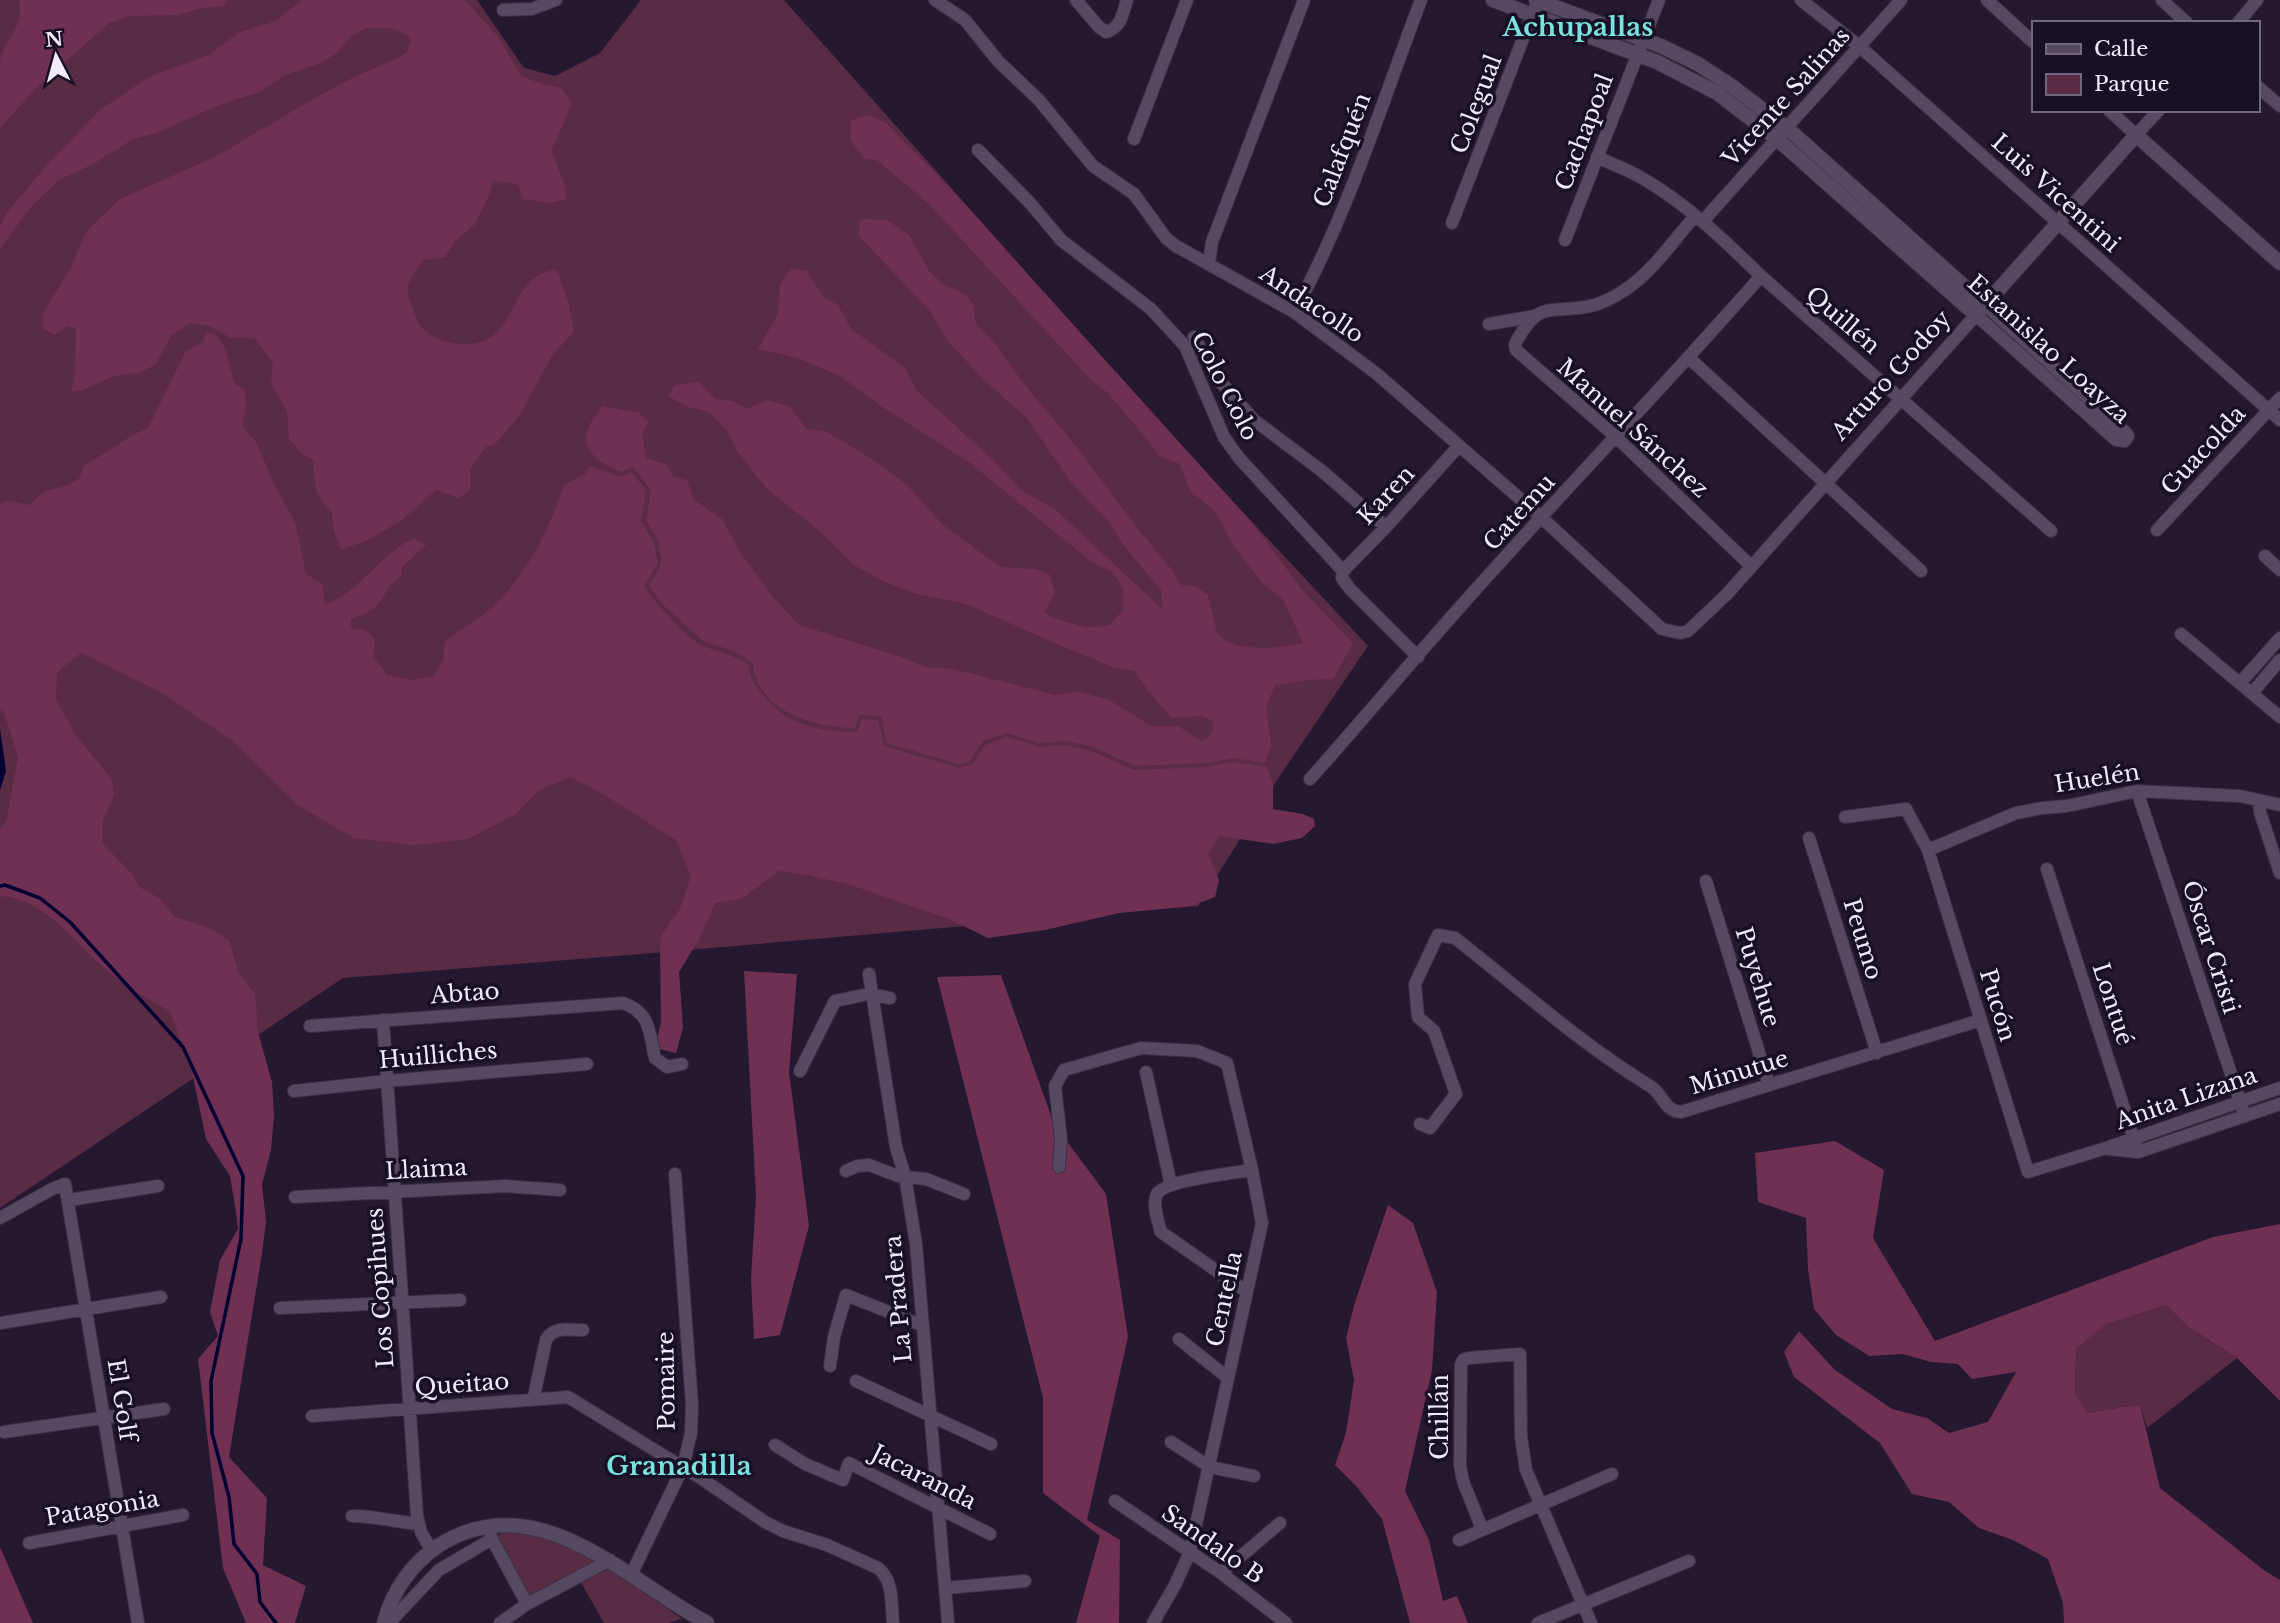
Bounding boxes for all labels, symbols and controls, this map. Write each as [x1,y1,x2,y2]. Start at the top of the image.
district label: Achupallas [1502,11,1653,43]
north arrow [21,21,91,91]
legend [2032,21,2259,112]
street label: Vicente Salinas [1716,22,1856,173]
text: N [44,27,64,52]
text: Calle [2094,36,2148,62]
street label: Colegual [1444,51,1508,157]
street label: Cachapoal [1549,70,1619,194]
text: Parque [2094,71,2169,97]
street label: Calafquén [1307,89,1377,211]
street label: Luis Vicentini [1986,128,2126,258]
street label: Andacollo [1254,258,1369,349]
street label: Estanislao Loayza [1962,269,2136,429]
street label: Quillén [1800,280,1886,360]
street label: Arturo Godoy [1825,304,1957,446]
street label: Colo Colo [1186,327,1264,445]
street label: Manuel Sánchez [1552,353,1714,503]
street label: Guacolda [2155,400,2251,500]
street label: Karen [1352,460,1420,530]
street label: Catemu [1477,468,1561,556]
street label: Huelén [2052,757,2142,799]
street label: Óscar Cristi [2176,877,2247,1017]
street label: Peumo [1837,895,1889,983]
street label: Puyehue [1730,924,1786,1030]
street label: Lontué [2087,959,2139,1049]
street label: Pucón [1974,965,2022,1045]
street label: Abtao [428,977,501,1009]
street label: Huilliches [378,1036,498,1074]
street label: Minutue [1686,1044,1792,1100]
street label: Anita Lizana [2111,1061,2261,1136]
street label: Llaima [384,1153,468,1185]
street label: Los Copihues [360,1207,400,1369]
street label: La Pradera [878,1234,918,1364]
street label: Centella [1200,1248,1248,1349]
street label: Pomaire [651,1331,681,1431]
street label: El Golf [102,1357,143,1446]
street label: Queitao [414,1367,510,1401]
street label: Chillán [1426,1374,1454,1460]
street label: Jacaranda [864,1437,981,1515]
district label: Granadilla [606,1450,752,1482]
street label: Patagonia [43,1484,161,1532]
street label: Sandalo B [1156,1499,1270,1589]

